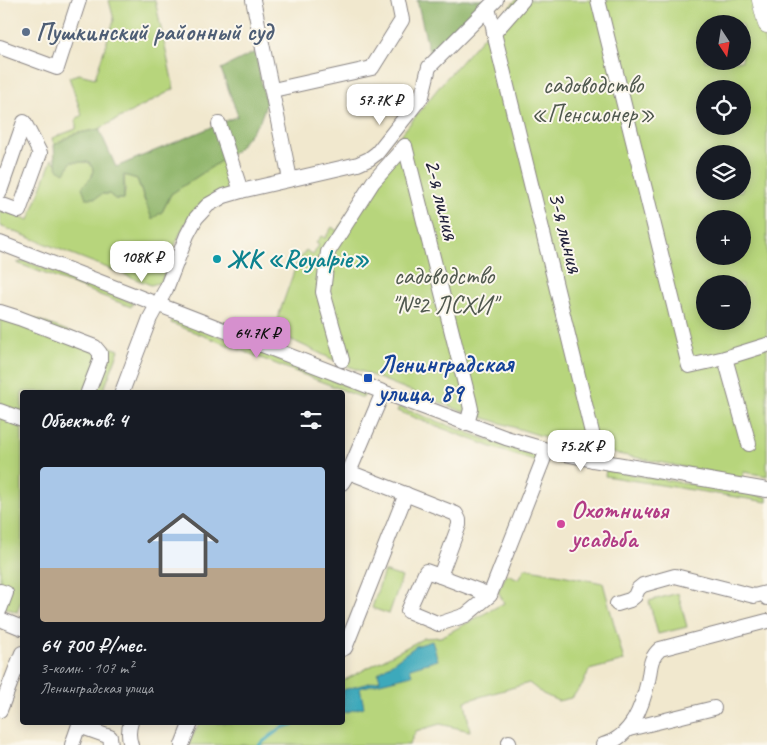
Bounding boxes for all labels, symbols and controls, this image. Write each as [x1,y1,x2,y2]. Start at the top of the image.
north arrow [696,15,751,70]
map controls [696,15,751,330]
place label: Пушкинский районный суд [36,16,275,48]
marker: Пушкинский районный суд [20,26,32,38]
park label: садоводство «Пенсионер» [531,69,655,130]
button: locate [696,80,751,135]
pin: 57.7K ₽ [334,84,426,126]
text: 57.7K ₽ [358,90,402,110]
button: layers [696,145,751,200]
street label: 2-я линия [417,155,468,244]
street label: 3-я линия [541,188,592,277]
button: + [696,210,751,265]
pin: 108K ₽ [101,240,183,283]
place label: ЖК «Royalpie» [227,243,370,275]
text: 108K ₽ [121,247,163,267]
marker: ЖК «Royalpie» [211,253,223,265]
park label: садоводство "№2 ЛСХИ" [391,260,502,321]
button: − [696,275,751,330]
pin: 64.7K ₽ [211,316,303,359]
text: 64.7K ₽ [234,323,280,343]
place label: Ленинградская улица, 89 [376,348,516,409]
marker: Ленинградская улица, 89 [362,372,374,384]
icon: filters [297,406,325,434]
text: Объектов: 4 [40,407,128,433]
pin: 75.2K ₽ [535,430,627,472]
text: 75.2K ₽ [559,436,603,456]
place label: Охотничья усадьба [569,494,671,555]
icon: home [138,500,228,590]
marker: Охотничья усадьба [555,518,567,530]
text: 64 700 ₽/мес. [40,632,146,658]
text: 3-комн. · 107 m² [40,658,133,678]
text: Ленинградская улица [40,678,153,698]

